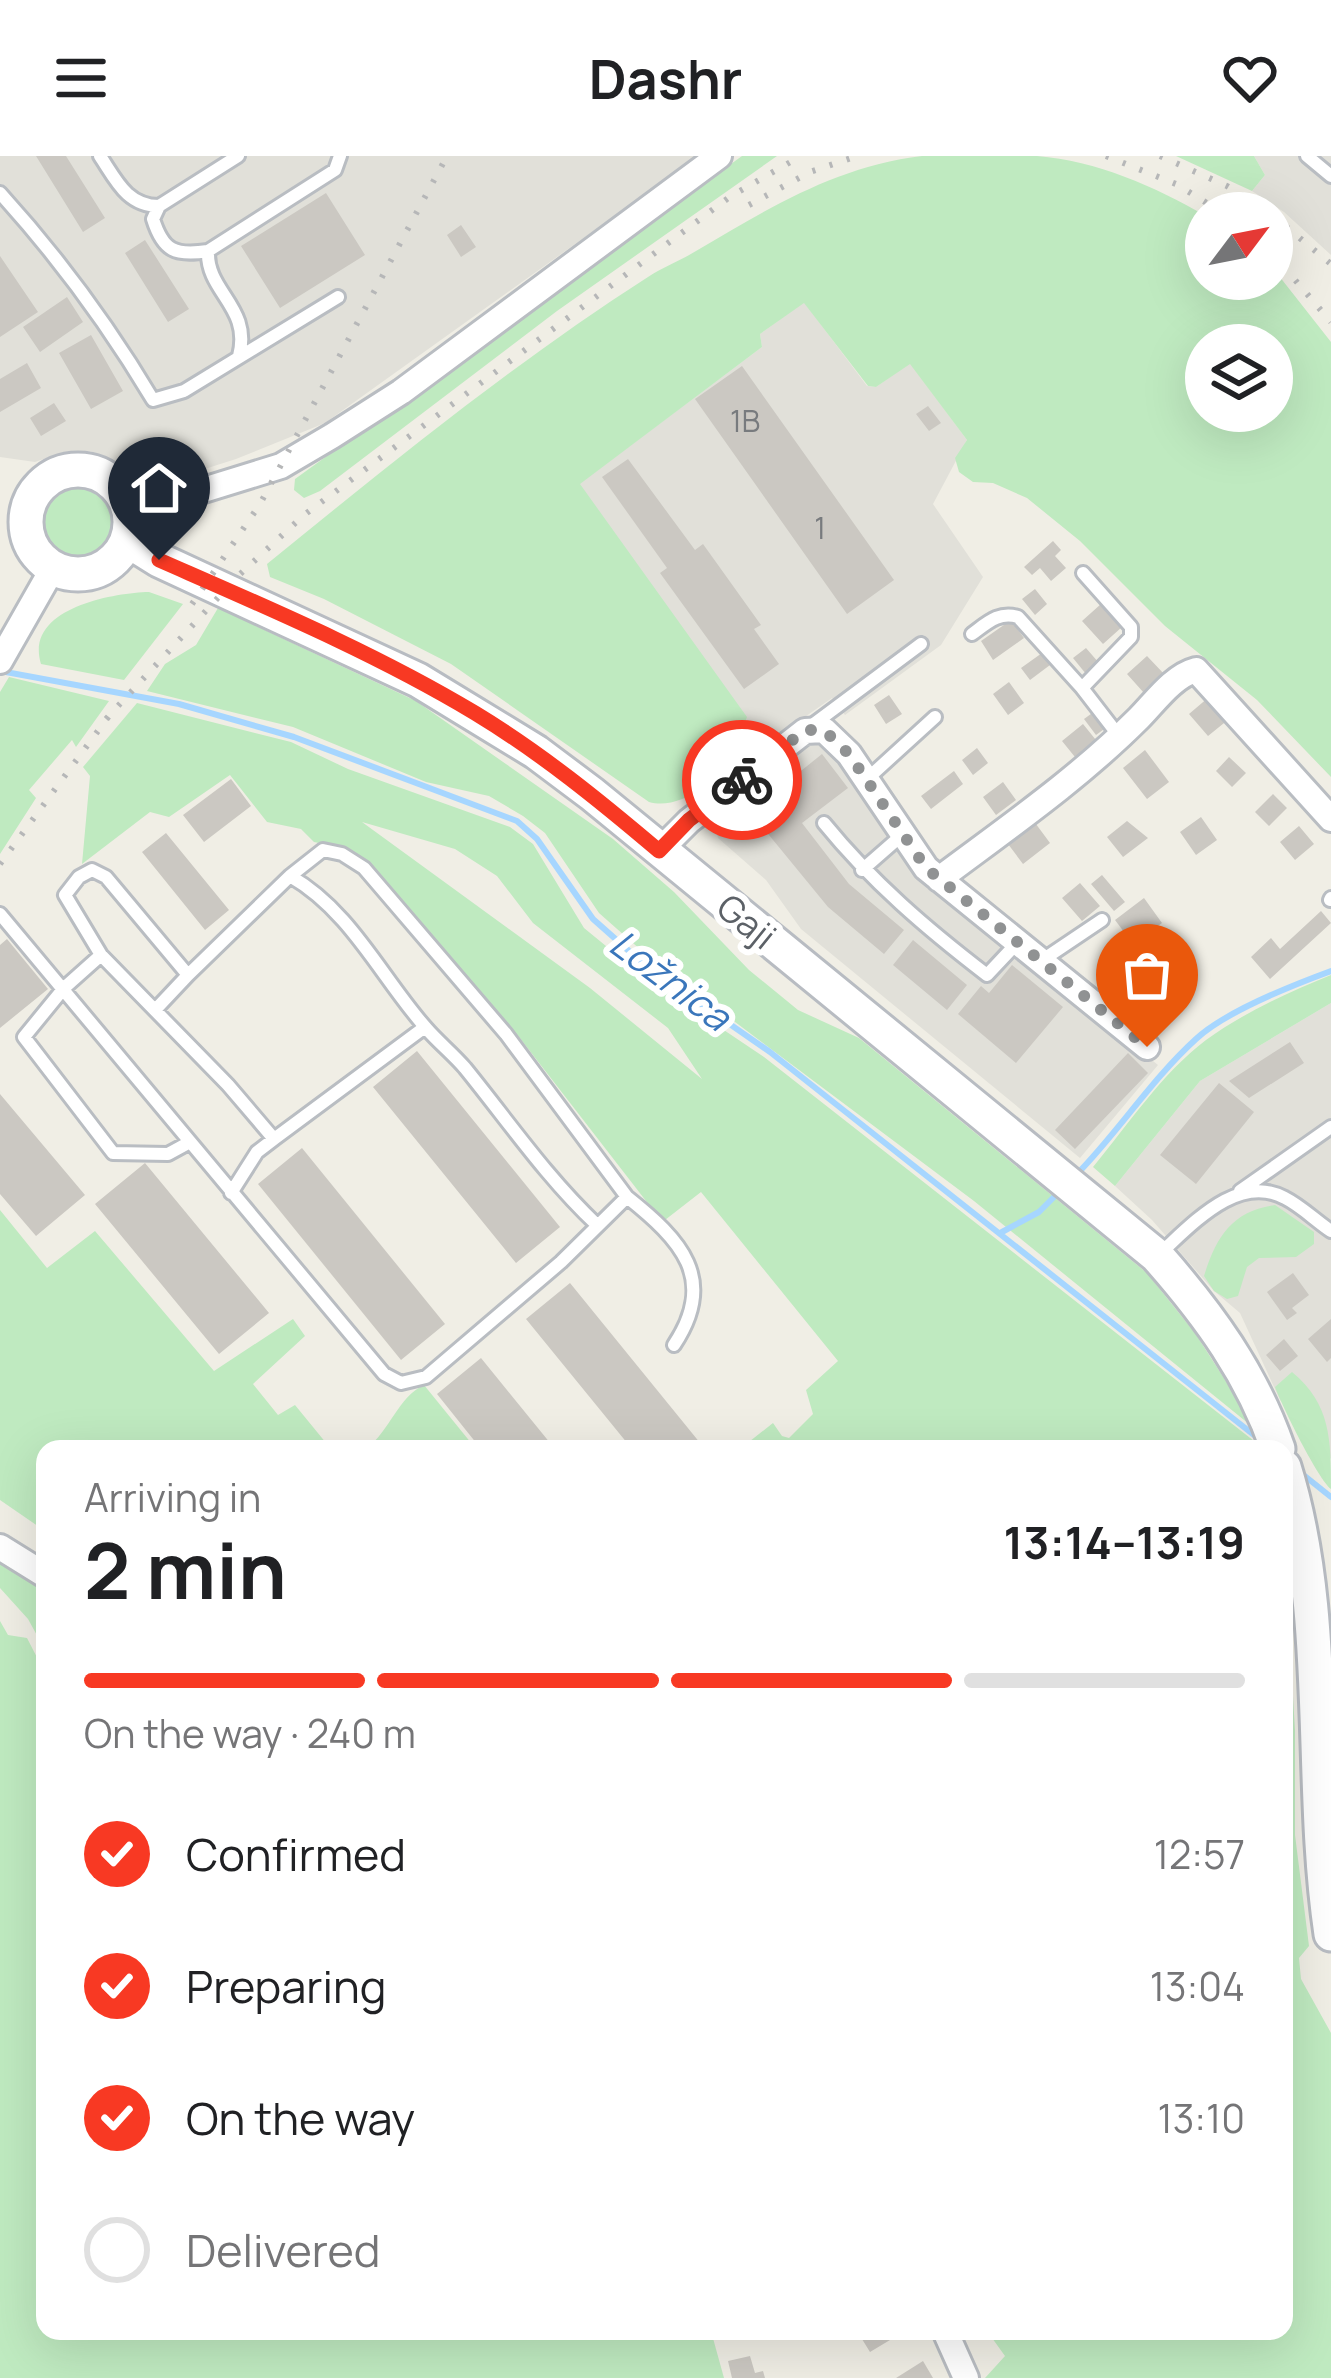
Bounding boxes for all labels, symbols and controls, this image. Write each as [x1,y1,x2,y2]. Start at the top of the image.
text: Dashr [589,41,742,115]
icon: menu [48,45,114,111]
icon: heart [1217,45,1283,111]
north arrow [1185,192,1293,300]
map controls [1185,192,1293,432]
button: layers [1185,324,1293,432]
house number: 1B [730,400,760,441]
pin [108,437,210,560]
icon: home [126,455,192,521]
house number: 1 [814,507,826,548]
courier [682,720,802,840]
icon: bike [709,747,775,813]
street label: Gaji [707,882,787,960]
water label: Ložnica [600,916,744,1044]
pin [1096,924,1198,1047]
icon: bag [1114,942,1180,1008]
text: Arriving in [84,1470,261,1524]
text: 13:14–13:19 [1004,1511,1245,1573]
text: 2 min [84,1516,287,1622]
text: On the way · 240 m [84,1706,416,1760]
icon: check [84,1821,150,1887]
text: Confirmed [186,1823,406,1885]
text: 12:57 [1154,1827,1245,1881]
icon: check [84,1953,150,2019]
text: Preparing [186,1955,386,2017]
text: 13:04 [1150,1959,1245,2013]
icon: check [84,2085,150,2151]
text: On the way [186,2087,415,2149]
text: 13:10 [1158,2091,1245,2145]
text: Delivered [186,2219,381,2281]

